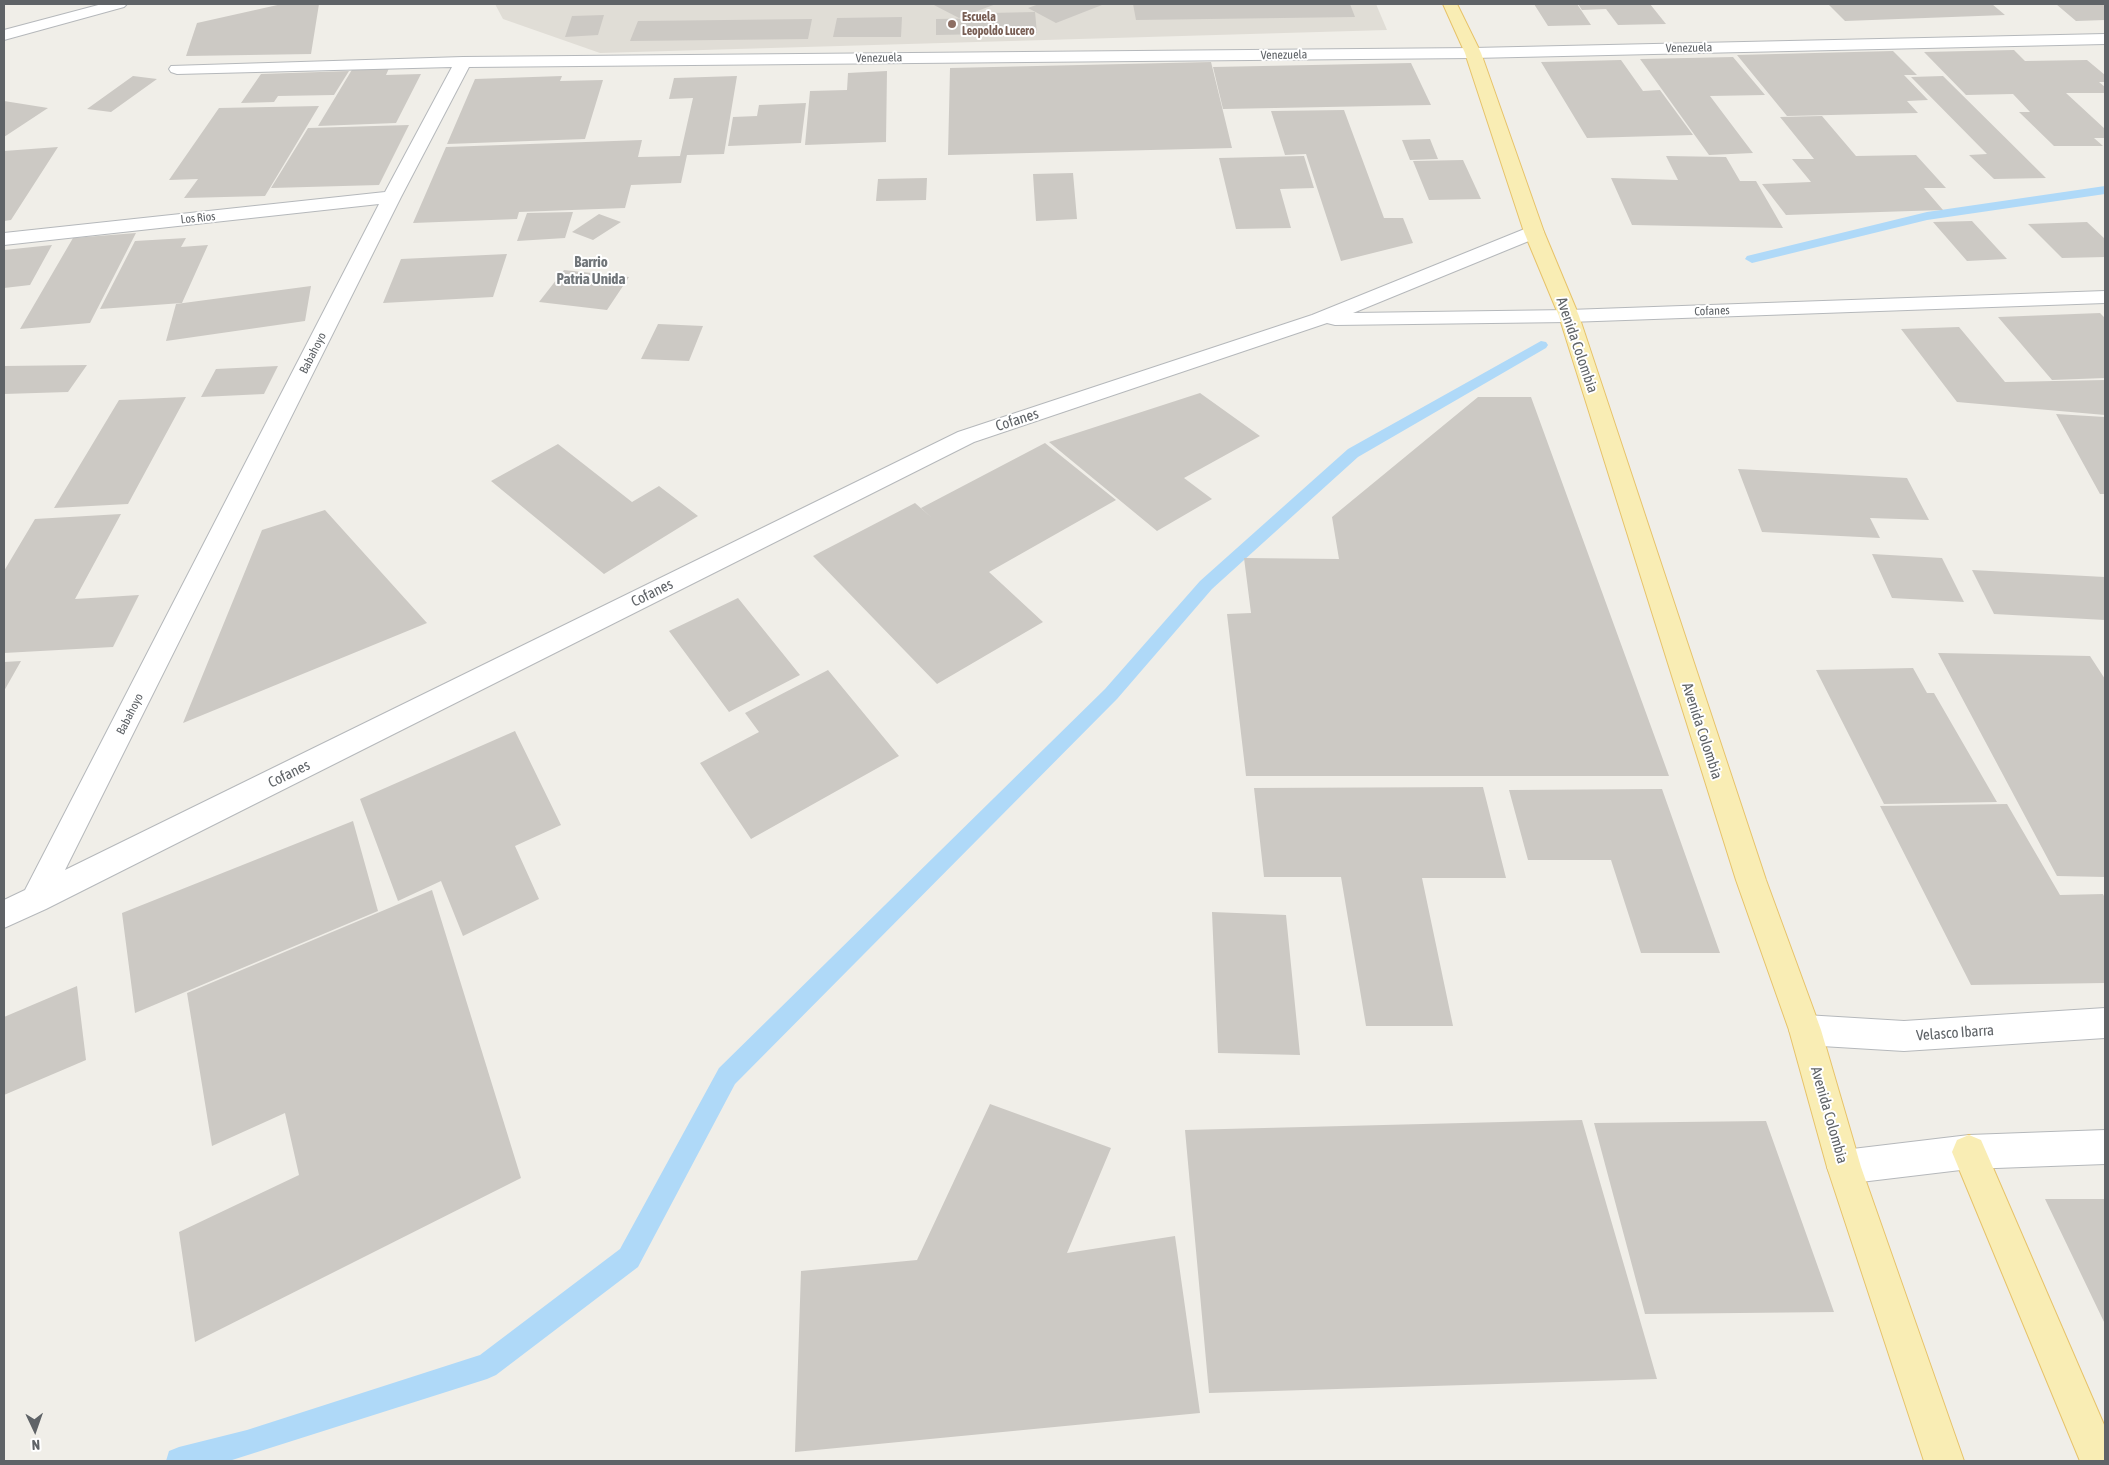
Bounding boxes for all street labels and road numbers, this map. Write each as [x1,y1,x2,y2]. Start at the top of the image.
street label: Venezuela [1666,40,1712,56]
street label: Venezuela [1261,47,1307,63]
street label: Venezuela [856,50,902,66]
street label: Los Rios [180,209,216,227]
street label: Avenida Colombia [1552,295,1602,395]
street label: Cofanes [1694,303,1730,319]
street label: Babahoyo [297,330,329,376]
street label: Cofanes [993,405,1041,435]
street label: Cofanes [628,575,676,611]
street label: Avenida Colombia [1678,681,1726,781]
street label: Babahoyo [114,691,146,737]
street label: Cofanes [265,756,313,792]
street label: Velasco Ibarra [1915,1021,1995,1045]
street label: Avenida Colombia [1807,1064,1851,1166]

